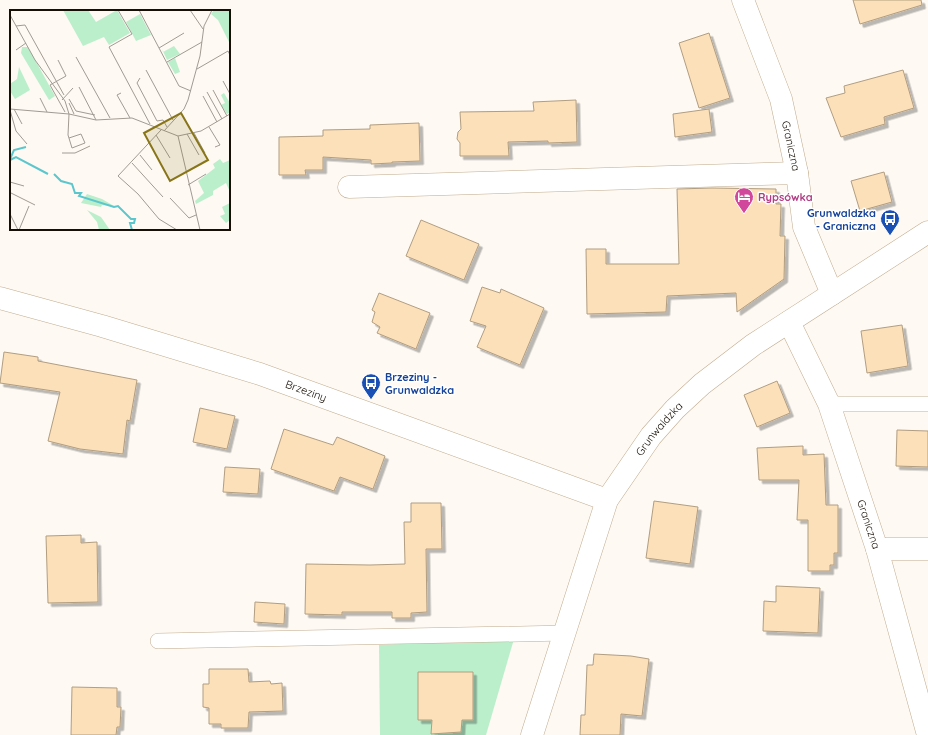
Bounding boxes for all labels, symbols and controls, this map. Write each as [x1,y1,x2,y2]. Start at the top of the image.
inset map [10,10,230,230]
street label: Graniczna [779,119,803,172]
hotel icon: Rypsówka [733,186,755,214]
place label: Rypsówka [758,190,813,204]
place label: Grunwaldzka - Graniczna [807,206,876,233]
bus stop icon: Grunwaldzka - Graniczna [879,208,901,236]
place label: Brzeziny - Grunwaldzka [385,370,454,397]
bus stop icon: Brzeziny - Grunwaldzka [360,372,382,400]
street label: Brzeziny [284,377,329,405]
street label: Grunwaldzka [632,399,685,459]
street label: Graniczna [854,498,884,551]

